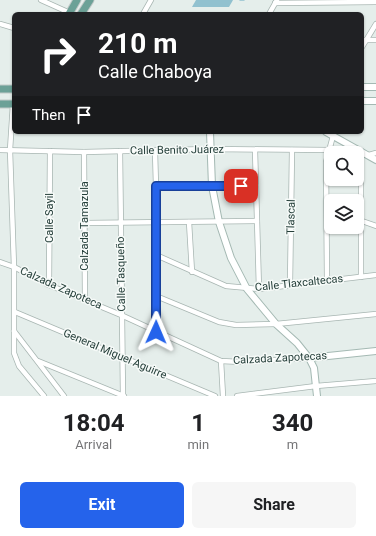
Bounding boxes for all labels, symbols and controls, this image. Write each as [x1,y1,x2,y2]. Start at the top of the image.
text: 210 m [98,27,177,60]
icon: right [32,28,84,80]
text: Calle Chaboya [98,61,212,82]
icon: arrive [73,104,95,126]
text: Then [32,106,65,124]
street label: Calle Benito Juárez [130,143,225,157]
map controls [324,146,364,234]
button: search [324,146,364,186]
pin [224,169,258,203]
icon: arrive [230,175,252,197]
street label: Calzada Tamazula [78,181,91,271]
street label: Calle Sayil [43,193,56,243]
button: layers [324,194,364,234]
street label: Tlascal [284,199,298,235]
street label: Calle Tasqueño [114,236,128,312]
street label: Calzada Zapoteca [18,264,104,312]
street label: Calle Tlaxcaltecas [254,272,344,294]
position arrow [135,311,177,353]
street label: General Miguel Aguirre [61,326,169,382]
street label: Calzada Zapotecas [233,349,328,367]
text: 18:04 [63,409,125,437]
text: 1 [191,409,205,437]
text: 340 [272,409,313,437]
text: Arrival [75,437,112,452]
text: min [187,437,209,452]
text: m [287,437,298,452]
button: Exit [20,482,184,528]
button: Share [192,482,356,528]

